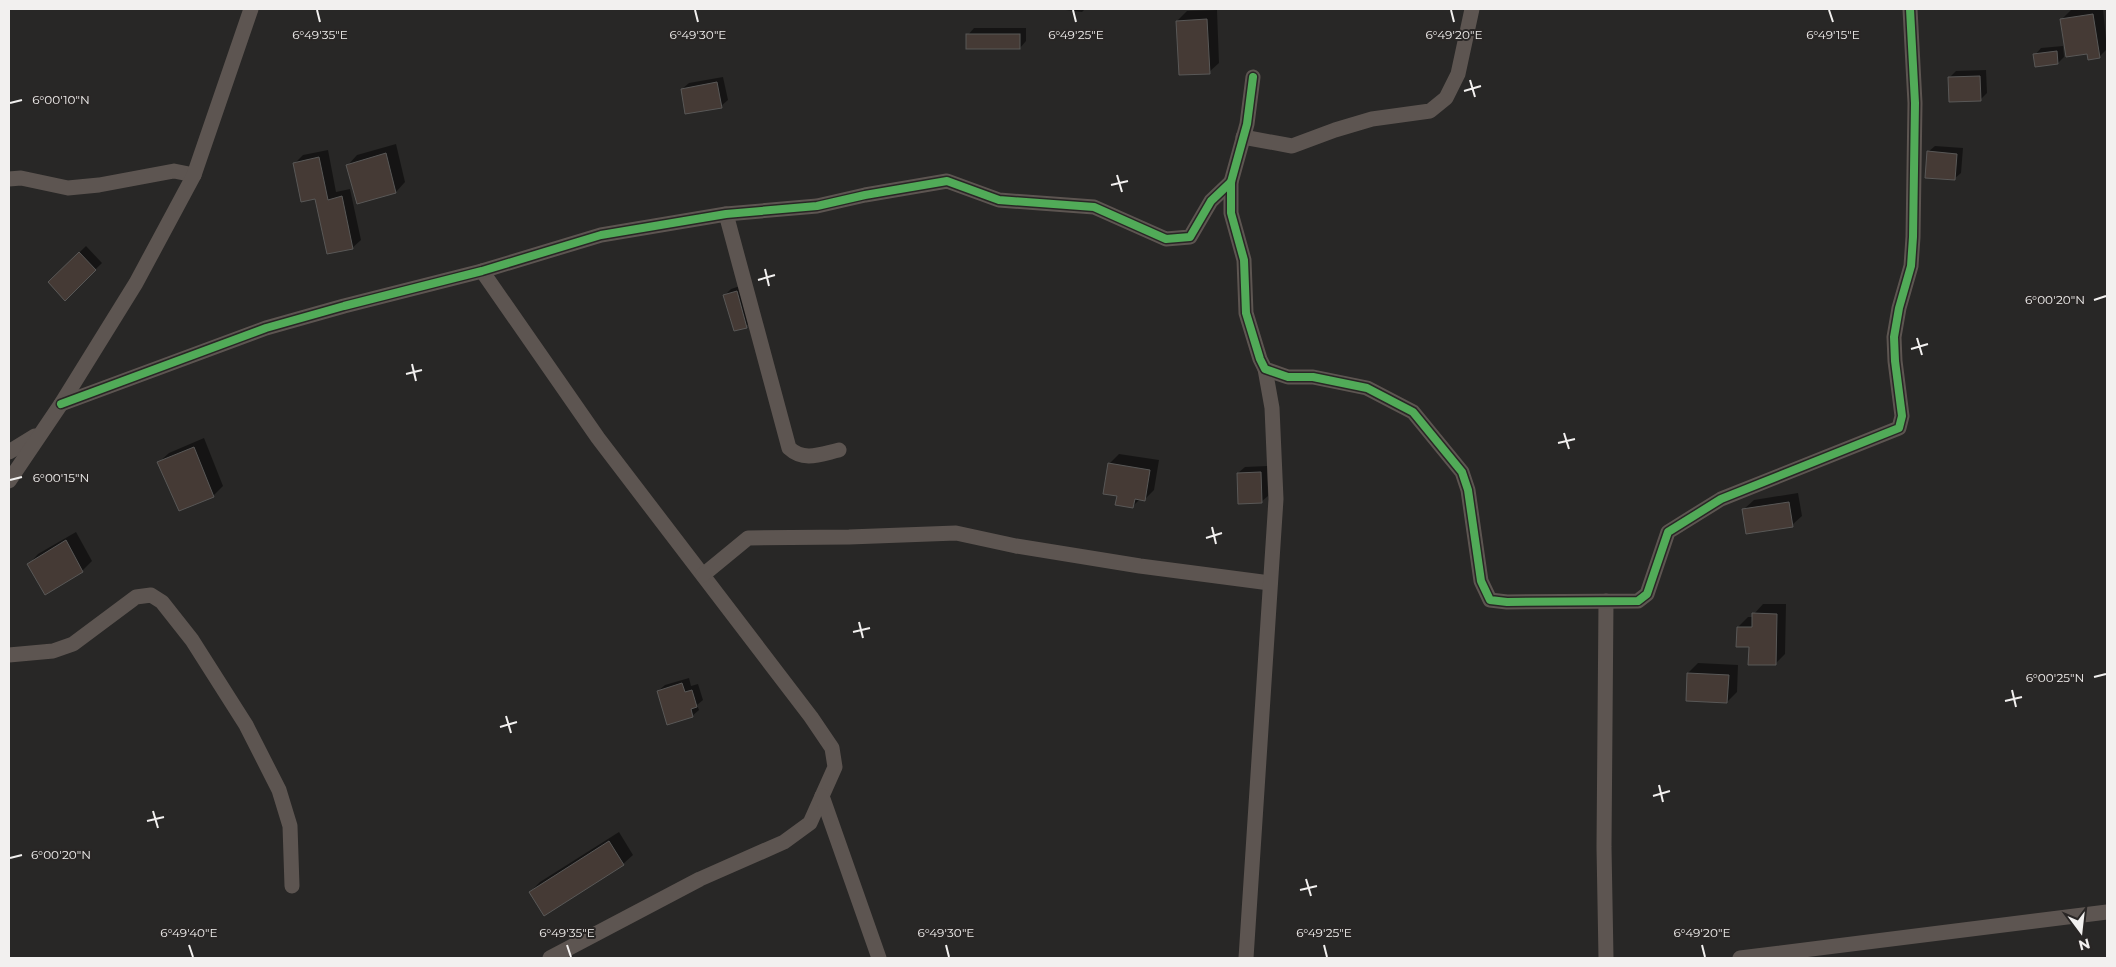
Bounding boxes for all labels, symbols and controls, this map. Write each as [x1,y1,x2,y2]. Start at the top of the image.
text: 6°49'35"E [292,27,348,42]
text: 6°49'30"E [670,27,726,42]
text: 6°49'25"E [1048,27,1104,42]
text: 6°49'20"E [1426,27,1482,42]
text: 6°49'15"E [1806,27,1860,42]
text: 6°00'10"N [32,92,90,107]
text: 6°00'20"N [2025,292,2085,307]
text: 6°00'15"N [33,470,89,485]
text: 6°00'25"N [2026,670,2084,685]
text: 6°00'20"N [31,847,91,862]
north arrow [2056,907,2106,957]
text: 6°49'40"E [160,925,218,940]
text: 6°49'35"E [539,925,595,940]
text: 6°49'30"E [918,925,974,940]
text: 6°49'25"E [1296,925,1352,940]
text: 6°49'20"E [1674,925,1730,940]
text: N [2077,934,2092,955]

